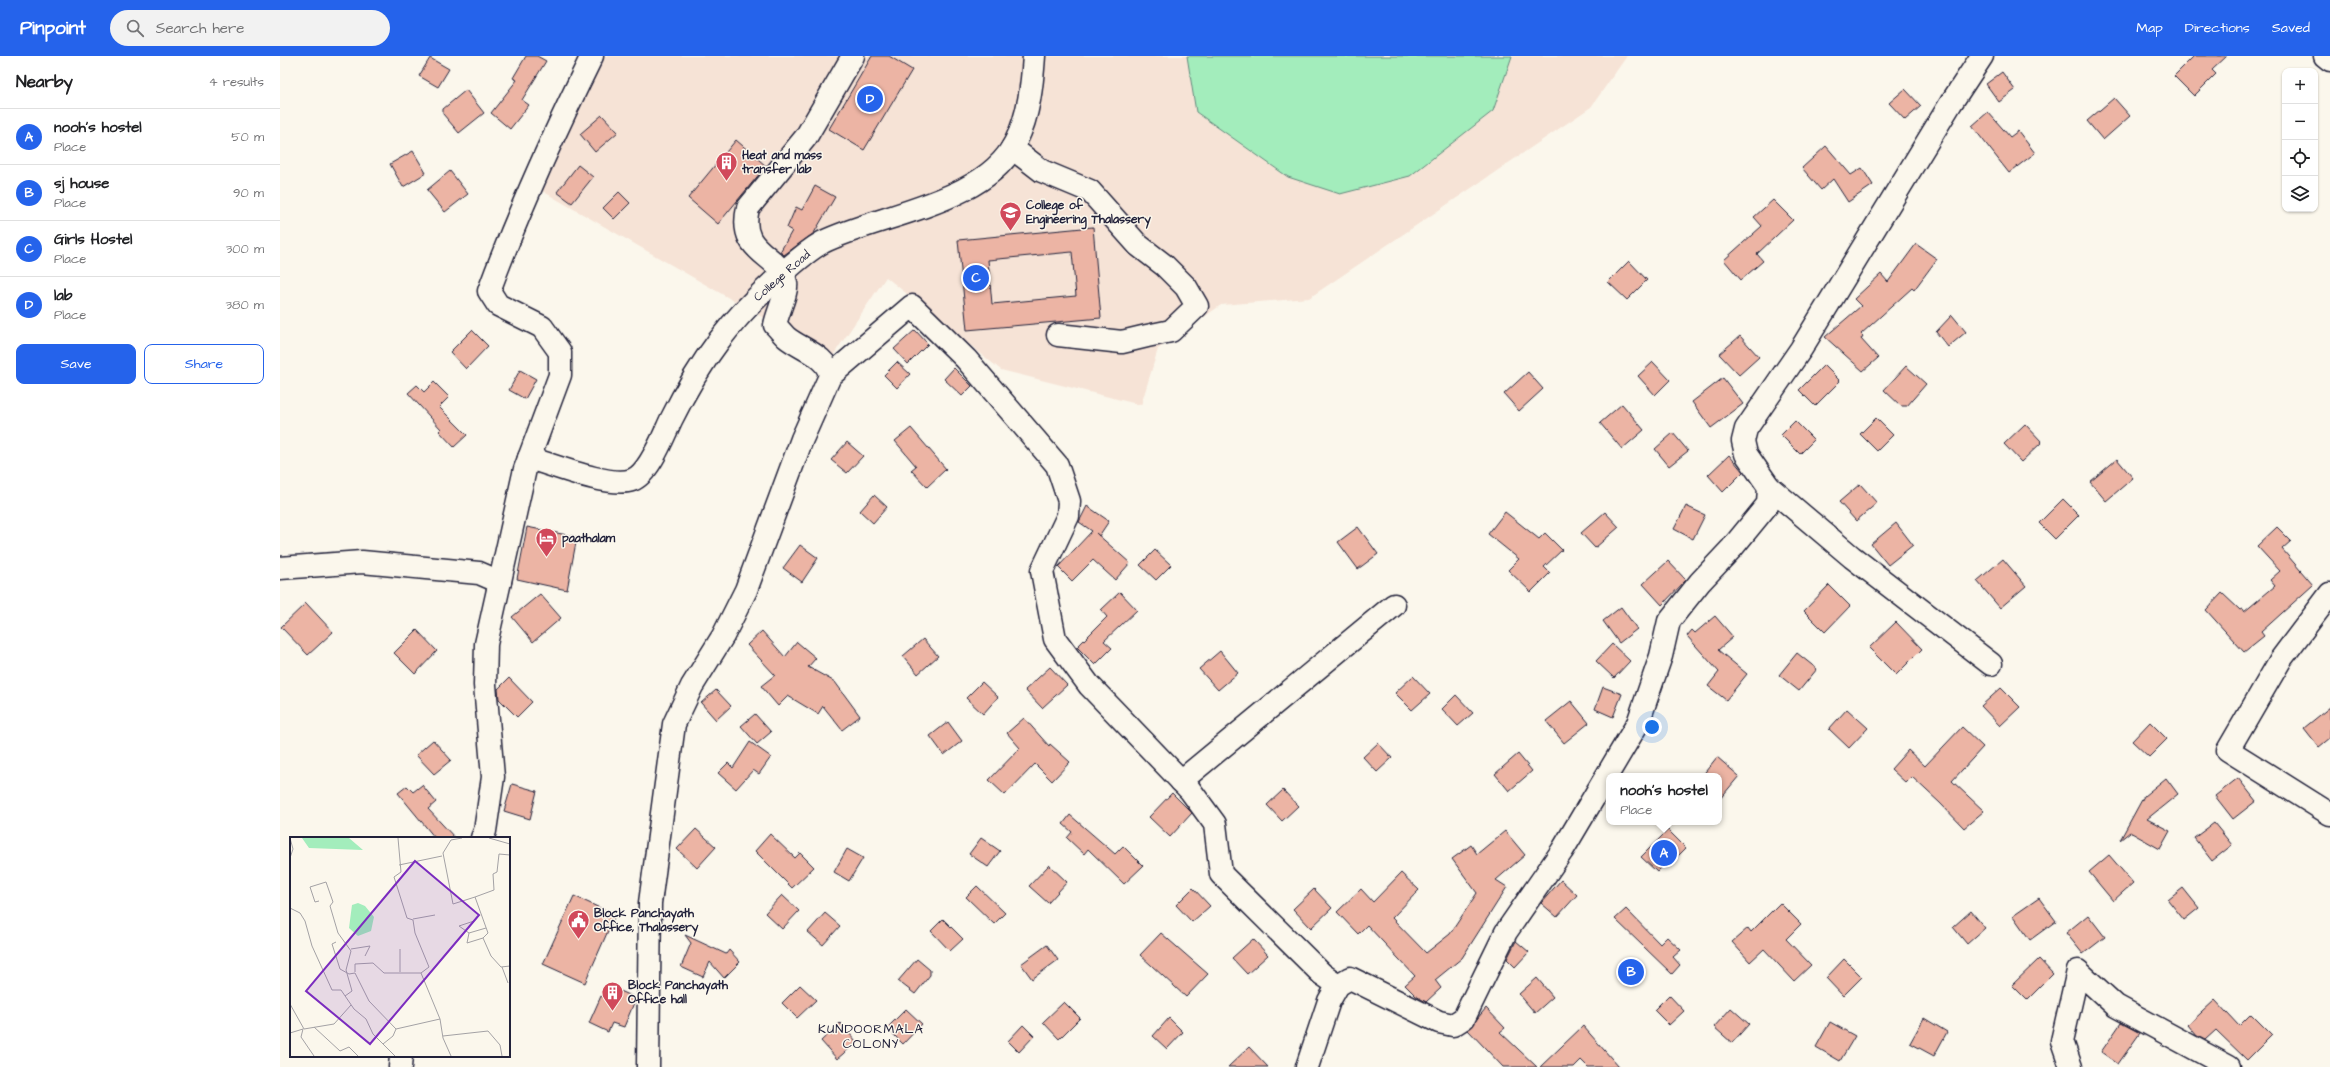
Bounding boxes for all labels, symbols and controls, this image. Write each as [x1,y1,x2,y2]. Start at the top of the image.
search box [110,10,390,46]
text: Pinpoint [20,15,86,42]
icon: search [124,17,146,39]
text: Search here [156,18,244,39]
text: Map [2136,18,2163,38]
text: Directions [2185,18,2250,38]
text: Saved [2272,18,2310,38]
map controls [2282,68,2318,212]
button: + [2282,68,2318,104]
text: Nearby [16,70,73,94]
text: 4 results [209,73,264,91]
pin: D [857,84,883,114]
button: − [2282,104,2318,140]
text: nooh's hostel [54,117,142,138]
text: A [25,128,33,146]
text: 50 m [231,128,264,146]
text: Place [54,138,86,156]
button: locate [2282,140,2318,176]
place label: Heat and mass transfer lab [741,147,822,178]
building icon: Heat and mass transfer lab [714,149,740,182]
text: sj house [54,173,109,194]
button: layers [2282,176,2318,212]
text: B [24,184,34,202]
text: 90 m [233,184,264,202]
text: Place [54,194,86,212]
place label: College of Engineering Thalassery [1026,197,1151,230]
school or university icon: College of Engineering Thalassery [997,199,1023,232]
text: Girls Hostel [54,229,132,250]
text: C [24,240,34,258]
text: 300 m [226,240,264,258]
street label: College Road [750,246,815,306]
text: Place [54,250,86,268]
pin: C [963,263,989,293]
text: lab [54,285,72,306]
text: D [25,296,33,314]
text: 380 m [225,296,264,314]
text: Place [54,306,86,324]
button: Save [16,344,136,384]
button: Share [144,344,264,384]
hotel icon: paathalam [534,525,560,558]
place label: paathalam [562,530,616,548]
your location [1642,717,1662,737]
popup [1606,773,1722,825]
text: nooh's hostel [1620,780,1708,801]
text: Place [1620,801,1652,819]
inset map [290,837,510,1057]
pin: A [1651,838,1677,868]
place label: Block Panchayath Office, Thalassery [594,905,699,937]
public building icon: Block Panchayath Office, Thalassery [566,907,592,940]
pin: B [1618,957,1644,987]
place label: Block Panchayath Office hall [628,977,729,1008]
building icon: Block Panchayath Office hall [599,979,625,1012]
district label: KUNDOORMALA COLONY [818,1020,924,1053]

